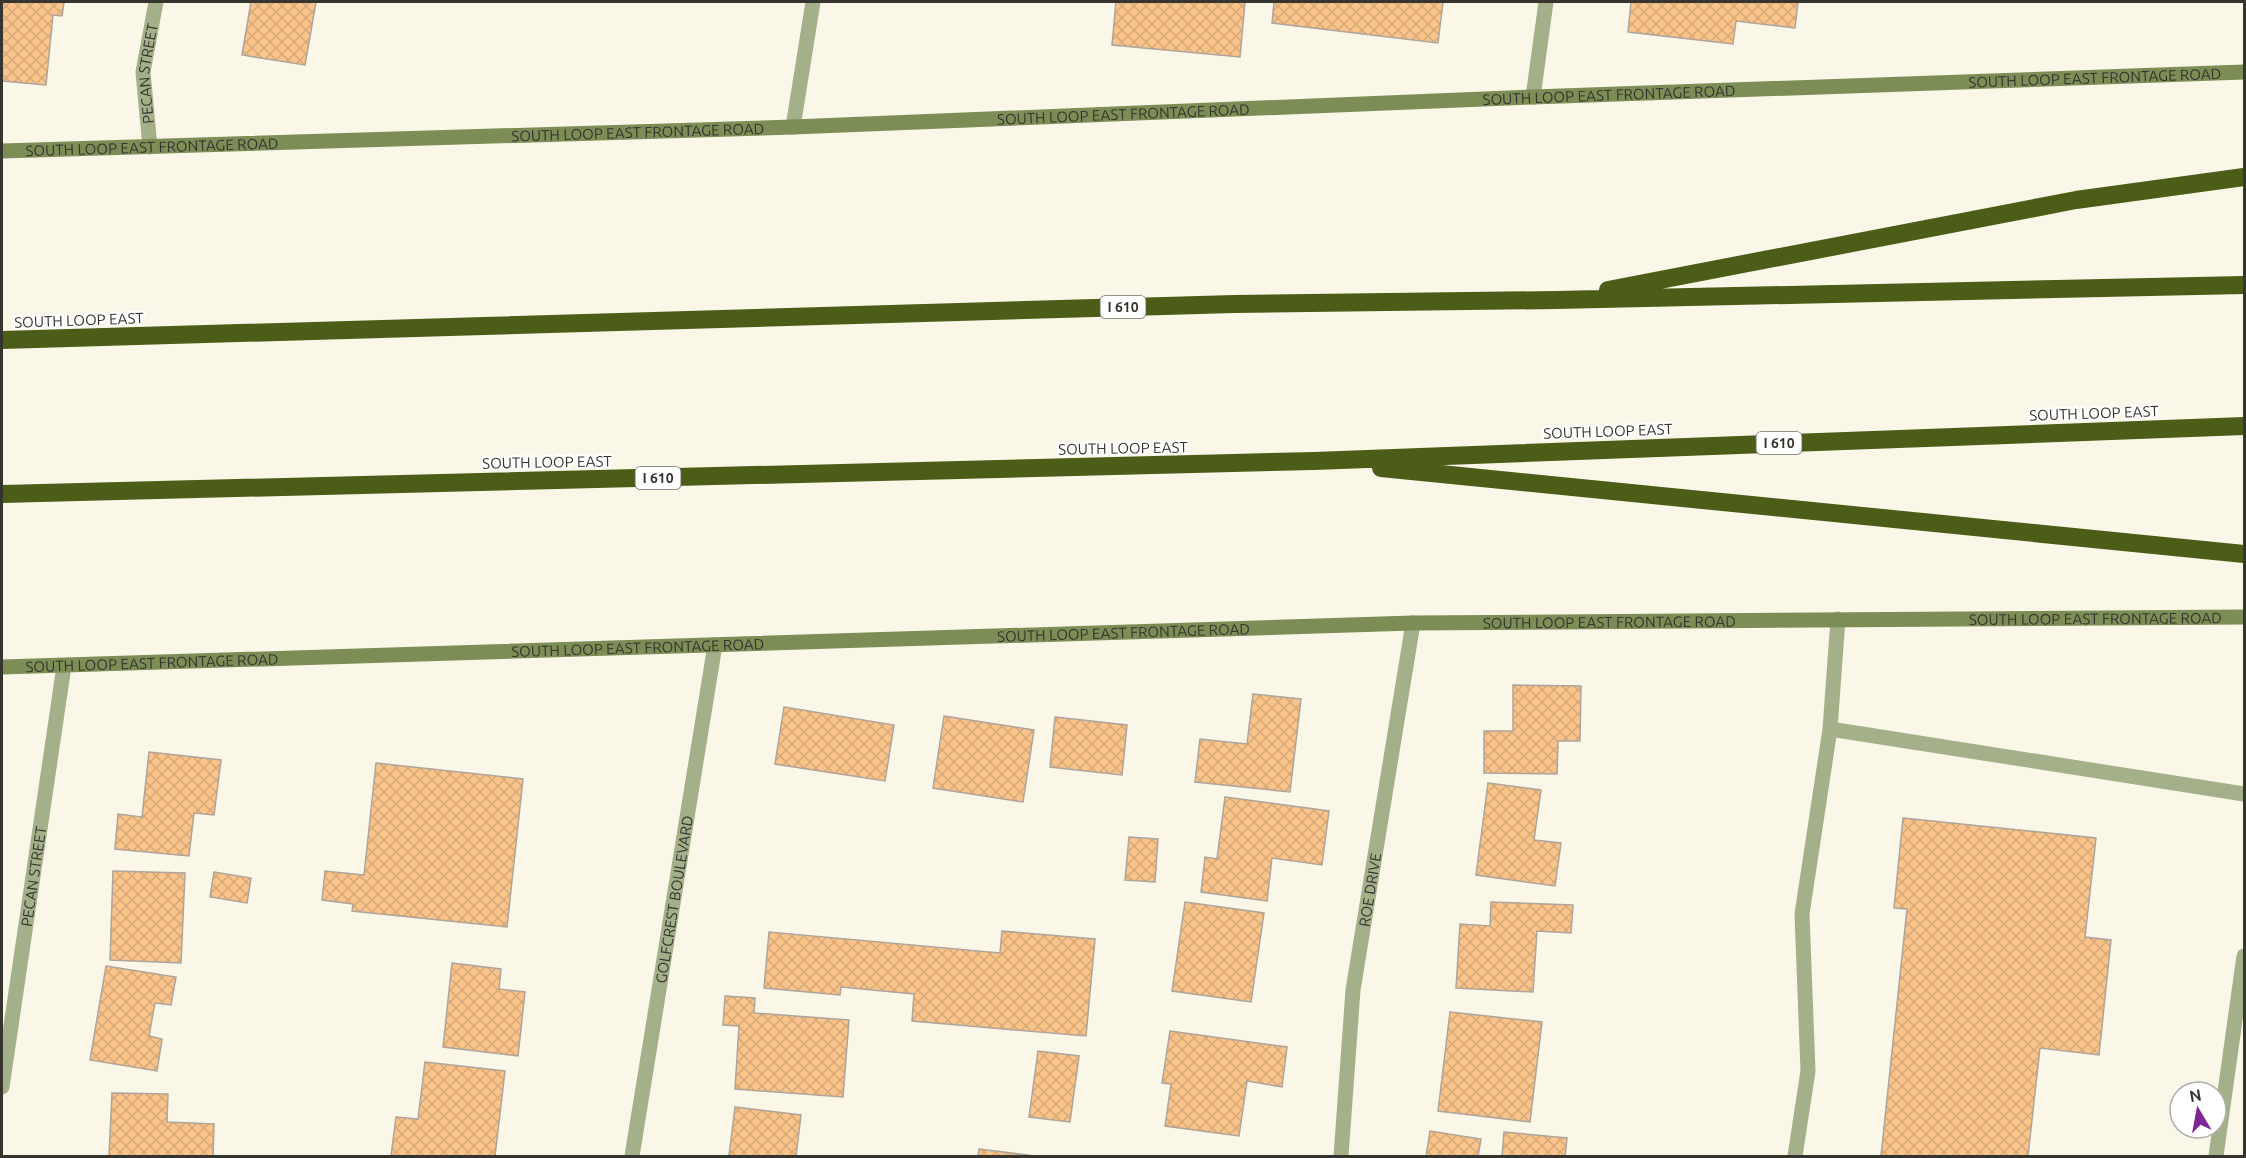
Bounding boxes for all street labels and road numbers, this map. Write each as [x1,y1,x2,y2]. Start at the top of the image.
street label: PECAN STREET [134,21,160,125]
street label: SOUTH LOOP EAST FRONTAGE ROAD [1968,64,2221,90]
street label: SOUTH LOOP EAST FRONTAGE ROAD [1482,81,1736,108]
street label: SOUTH LOOP EAST FRONTAGE ROAD [997,100,1250,127]
street label: SOUTH LOOP EAST FRONTAGE ROAD [511,119,764,144]
street label: SOUTH LOOP EAST FRONTAGE ROAD [25,134,279,159]
road number: I 610 [1100,296,1146,318]
street label: SOUTH LOOP EAST [14,309,145,331]
street label: SOUTH LOOP EAST [2029,402,2160,424]
street label: SOUTH LOOP EAST [1543,420,1674,442]
road number: I 610 [1756,432,1802,454]
street label: SOUTH LOOP EAST [1058,438,1189,458]
street label: SOUTH LOOP EAST [482,452,613,472]
road number: I 610 [636,467,680,489]
street label: SOUTH LOOP EAST FRONTAGE ROAD [1969,609,2222,627]
street label: SOUTH LOOP EAST FRONTAGE ROAD [1483,612,1736,631]
street label: SOUTH LOOP EAST FRONTAGE ROAD [997,620,1250,644]
street label: SOUTH LOOP EAST FRONTAGE ROAD [511,635,764,660]
street label: SOUTH LOOP EAST FRONTAGE ROAD [25,650,279,675]
street label: GOLFCREST BOULEVARD [652,814,696,984]
street label: PECAN STREET [17,824,49,928]
street label: ROE DRIVE [1355,852,1384,928]

